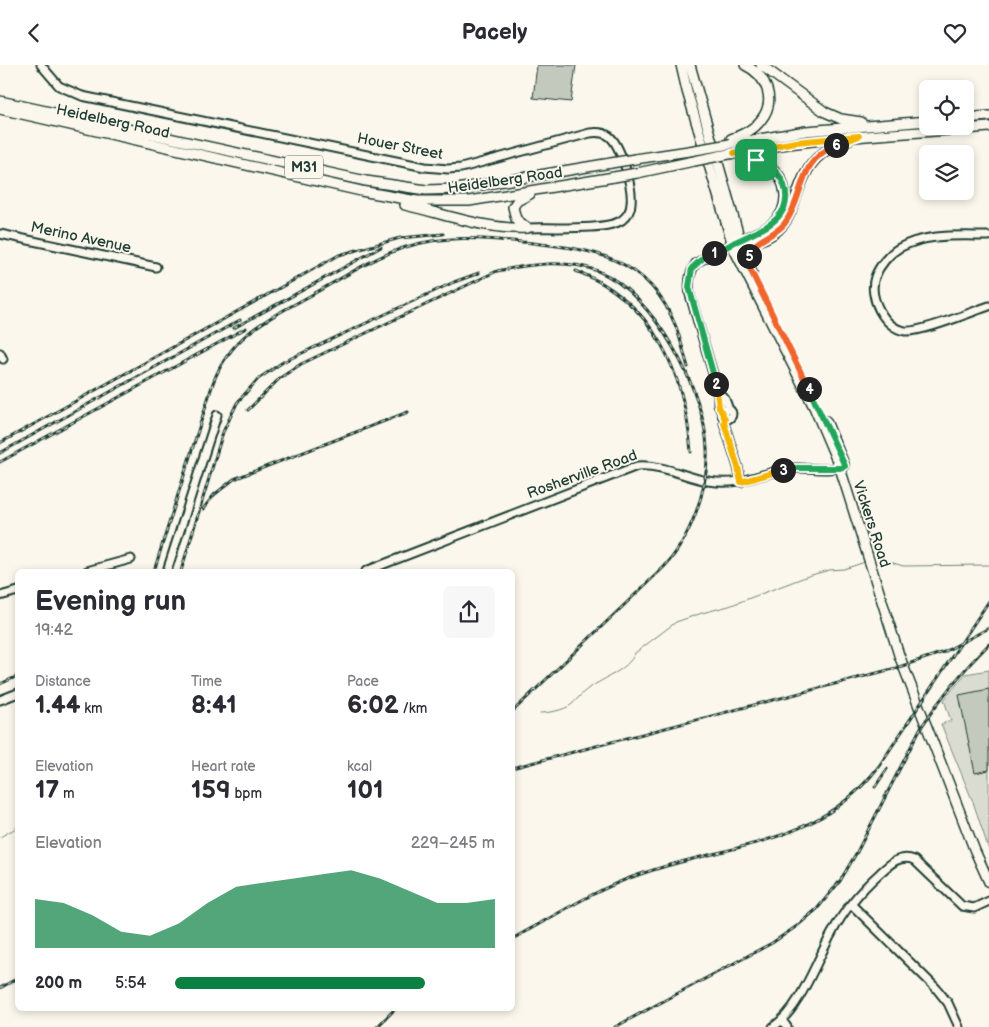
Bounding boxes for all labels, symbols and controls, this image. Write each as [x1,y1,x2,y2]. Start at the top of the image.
icon: back [20,19,48,47]
text: Pacely [462,19,527,46]
icon: heart [941,19,969,47]
map controls [919,80,974,200]
button: locate [919,80,974,135]
street label: Heidelberg Road [54,100,171,143]
street label: Houer Street [355,129,445,164]
pin: 6 [824,133,848,157]
text: 6 [832,137,841,154]
pin [735,139,777,181]
button: layers [919,145,974,200]
icon: arrive [742,146,770,174]
road number: M31 [285,155,323,179]
street label: Heidelberg Road [446,163,564,198]
street label: Merino Avenue [29,218,133,257]
pin: 1 [702,241,726,265]
pin: 5 [736,243,762,269]
text: 1 [712,245,717,262]
text: 5 [745,248,754,265]
pin: 2 [704,371,728,397]
text: 2 [712,376,721,393]
pin: 4 [796,377,822,401]
text: 4 [805,381,814,398]
street label: Rosherville Road [525,446,640,503]
pin: 3 [770,457,796,483]
text: 3 [779,462,788,479]
street label: Vickers Road [849,478,894,570]
text: Evening run [35,585,186,618]
button: share [443,586,495,638]
text: 19:42 [35,621,73,640]
text: Distance [35,673,91,690]
text: Time [191,673,222,690]
text: Pace [347,673,379,690]
text: 1.44 [35,690,80,721]
text: 8:41 [191,690,237,721]
text: 6:02 [347,690,399,721]
text: km [80,700,103,717]
text: /km [399,700,427,717]
text: Elevation [35,758,93,775]
text: Heart rate [191,758,256,775]
text: kcal [347,758,372,775]
text: 17 [35,775,59,806]
text: 159 [191,775,231,806]
text: 101 [347,775,384,806]
text: m [59,785,75,802]
text: bpm [231,785,262,802]
text: Elevation [35,834,102,853]
text: 229–245 m [411,834,495,853]
text: 200 m [35,974,82,993]
text: 5:54 [115,974,146,993]

